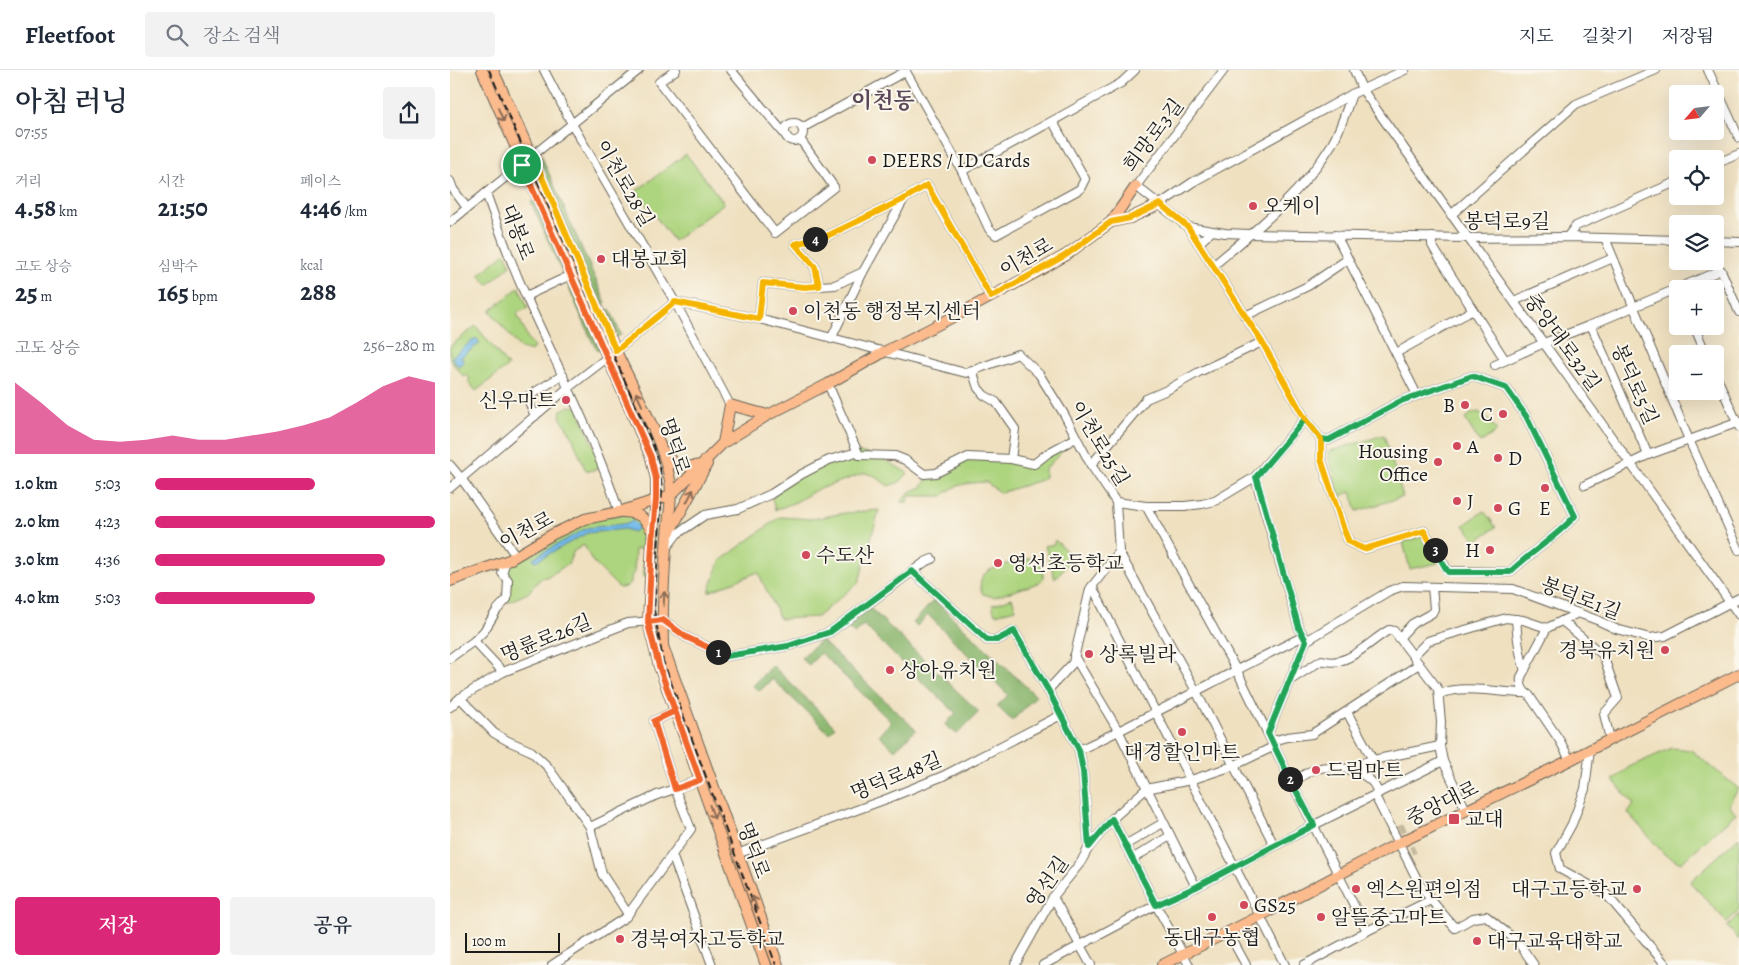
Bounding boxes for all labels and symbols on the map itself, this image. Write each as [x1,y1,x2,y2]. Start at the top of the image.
north arrow [1669,85,1724,140]
district label: 이천동 [851,86,915,116]
street label: 희망로3길 [1117,93,1190,178]
one-way arrow [497,107,507,122]
street label: 이천로28길 [589,135,660,232]
pin [501,144,543,186]
place label: DEERS / ID Cards [882,147,1030,174]
marker: DEERS / ID Cards [866,154,878,166]
place label: 오케이 [1263,193,1321,220]
street label: 대봉로 [495,200,541,264]
marker: 오케이 [1247,200,1259,212]
street label: 봉덕로9길 [1464,208,1550,235]
pin: 4 [802,226,828,252]
street label: 이천로 [994,231,1058,284]
place label: 대봉교회 [611,246,688,273]
marker: 대봉교회 [595,253,607,265]
street label: 중앙대로32길 [1518,288,1607,397]
place label: 이천동 행정복지센터 [803,298,981,325]
marker: 이천동 행정복지센터 [787,305,799,317]
street label: 봉덕로5길 [1605,339,1664,429]
place label: 신우마트 [479,387,556,414]
one-way arrow [634,392,643,407]
place label: B [1443,392,1455,419]
marker: 신우마트 [560,394,572,406]
street label: 이천로25길 [1063,395,1136,491]
marker: B [1459,399,1471,411]
place label: C [1480,401,1493,428]
marker: C [1497,408,1509,420]
street label: 명덕로 [653,414,696,478]
place label: A [1466,433,1479,460]
place label: Housing Office [1358,438,1428,488]
marker: A [1451,440,1463,452]
place label: D [1508,445,1522,472]
marker: D [1492,452,1504,464]
marker: Housing Office [1432,456,1444,468]
marker: E [1539,482,1551,494]
place label: J [1467,488,1474,515]
one-way arrow [686,489,695,504]
marker: J [1451,495,1463,507]
place label: G [1508,495,1521,522]
place label: E [1539,495,1551,522]
marker: G [1492,502,1504,514]
street label: 이천로 [494,505,558,556]
place label: H [1465,537,1480,564]
pin: 3 [1422,538,1448,562]
place label: 수도산 [816,542,875,569]
marker: H [1484,544,1496,556]
marker: 수도산 [800,549,812,561]
place label: 영선초등학교 [1008,550,1125,577]
marker: 영선초등학교 [992,557,1004,569]
street label: 봉덕로1길 [1537,571,1625,626]
one-way arrow [659,591,668,607]
street label: 명륜로26길 [497,608,596,669]
place label: 경북유치원 [1558,637,1655,664]
pin: 1 [706,640,730,664]
place label: 상록빌라 [1099,641,1177,668]
marker: 경북유치원 [1659,644,1671,656]
marker: 상록빌라 [1083,648,1095,660]
place label: 상아유치원 [900,657,997,684]
marker: 상아유치원 [884,664,896,676]
marker: 대경할인마트 [1176,726,1188,738]
place label: 대경할인마트 [1124,739,1240,766]
street label: 명덕로48길 [847,746,946,807]
place label: 드림마트 [1326,757,1403,784]
marker: 드림마트 [1310,764,1322,776]
pin: 2 [1278,766,1302,792]
street label: 중앙대로 [1402,774,1483,833]
one-way arrow [708,804,717,819]
place label: 교대 [1465,806,1504,833]
marker: 교대 [1447,812,1461,826]
street label: 명덕로 [731,818,776,882]
street label: 영선길 [1020,851,1075,914]
place label: 엑스원편의점 [1366,876,1482,903]
place label: 대구고등학교 [1511,876,1628,903]
marker: 엑스원편의점 [1350,883,1362,895]
marker: 대구고등학교 [1631,883,1643,895]
place label: GS25 [1254,892,1296,919]
one-way arrow [750,896,759,911]
marker: GS25 [1238,899,1250,911]
place label: 알뜰중고마트 [1331,904,1447,931]
marker: 동대구농협 [1206,911,1218,923]
marker: 알뜰중고마트 [1315,911,1327,923]
place label: 동대구농협 [1164,924,1260,951]
place label: 경북여자고등학교 [630,926,785,953]
place label: 대구교육대학교 [1487,928,1623,955]
scale bar [465,930,560,953]
marker: 경북여자고등학교 [614,933,626,945]
marker: 대구교육대학교 [1471,935,1483,947]

